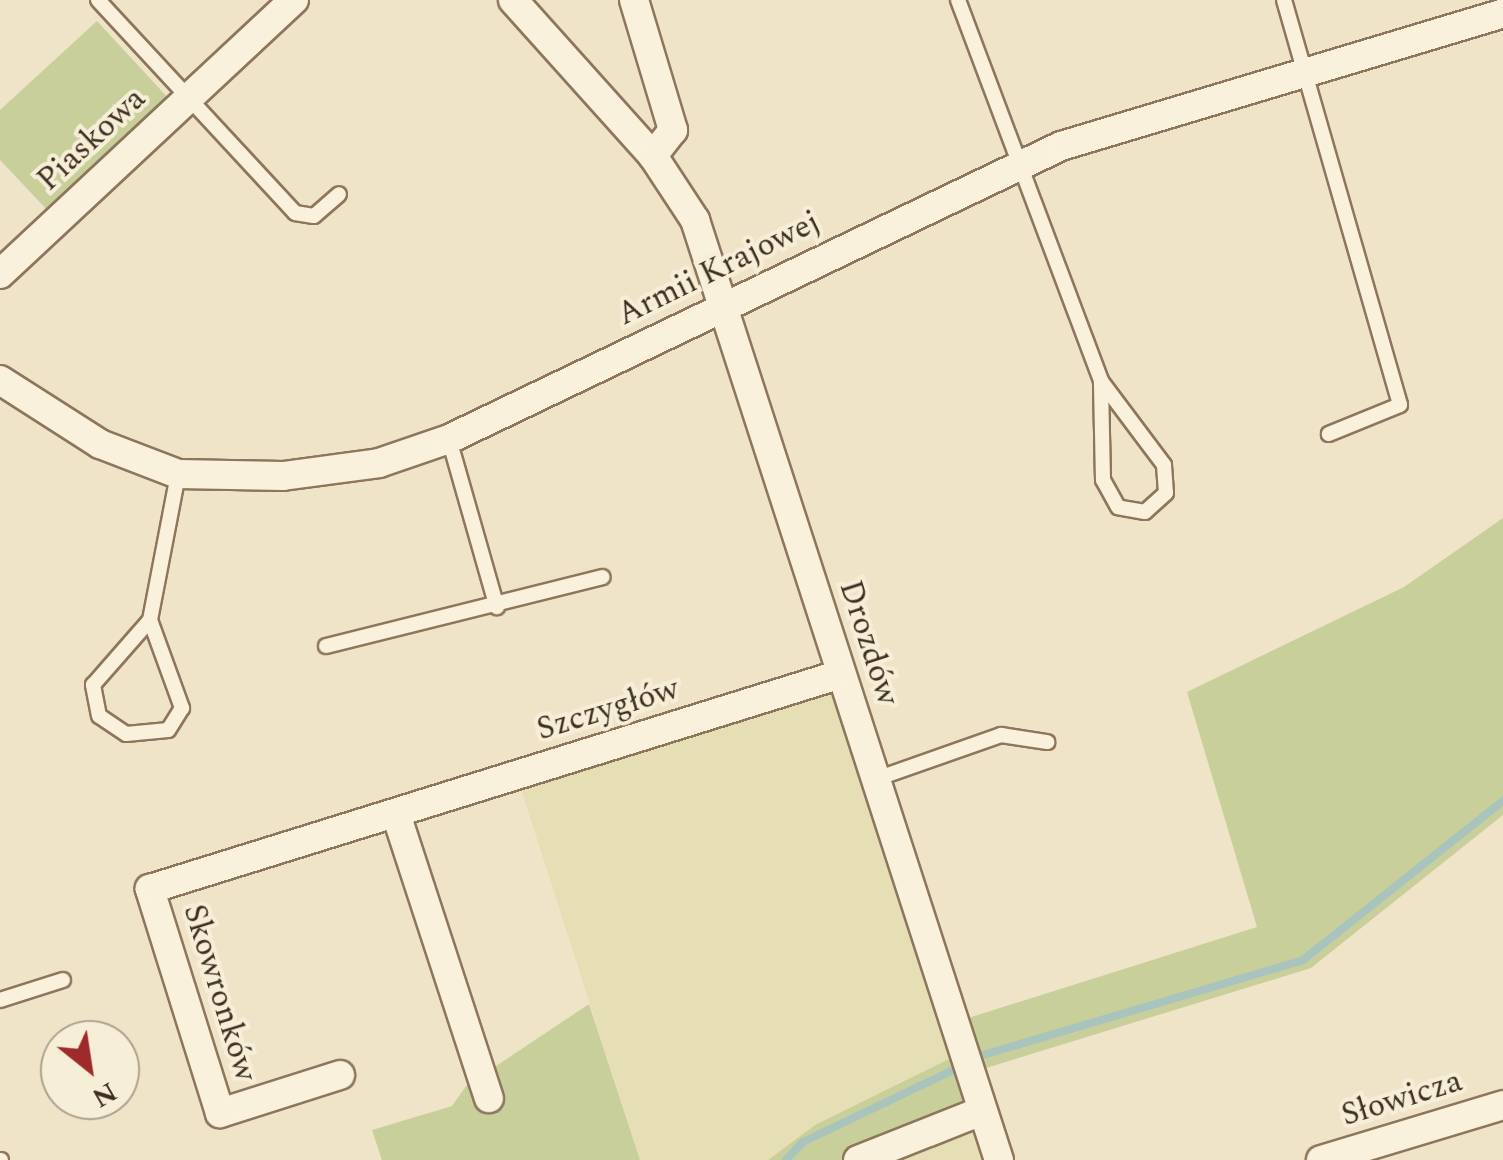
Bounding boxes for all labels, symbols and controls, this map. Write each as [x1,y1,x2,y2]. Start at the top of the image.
street label: Piaskowa [30,80,154,200]
street label: Armii Krajowej [611,203,827,335]
street label: Drozdów [830,576,906,710]
street label: Szczygłów [532,670,684,750]
street label: Skowronków [174,900,264,1086]
north arrow [40,1020,140,1120]
street label: Słowicza [1337,1062,1467,1136]
text: N [84,1070,125,1119]

